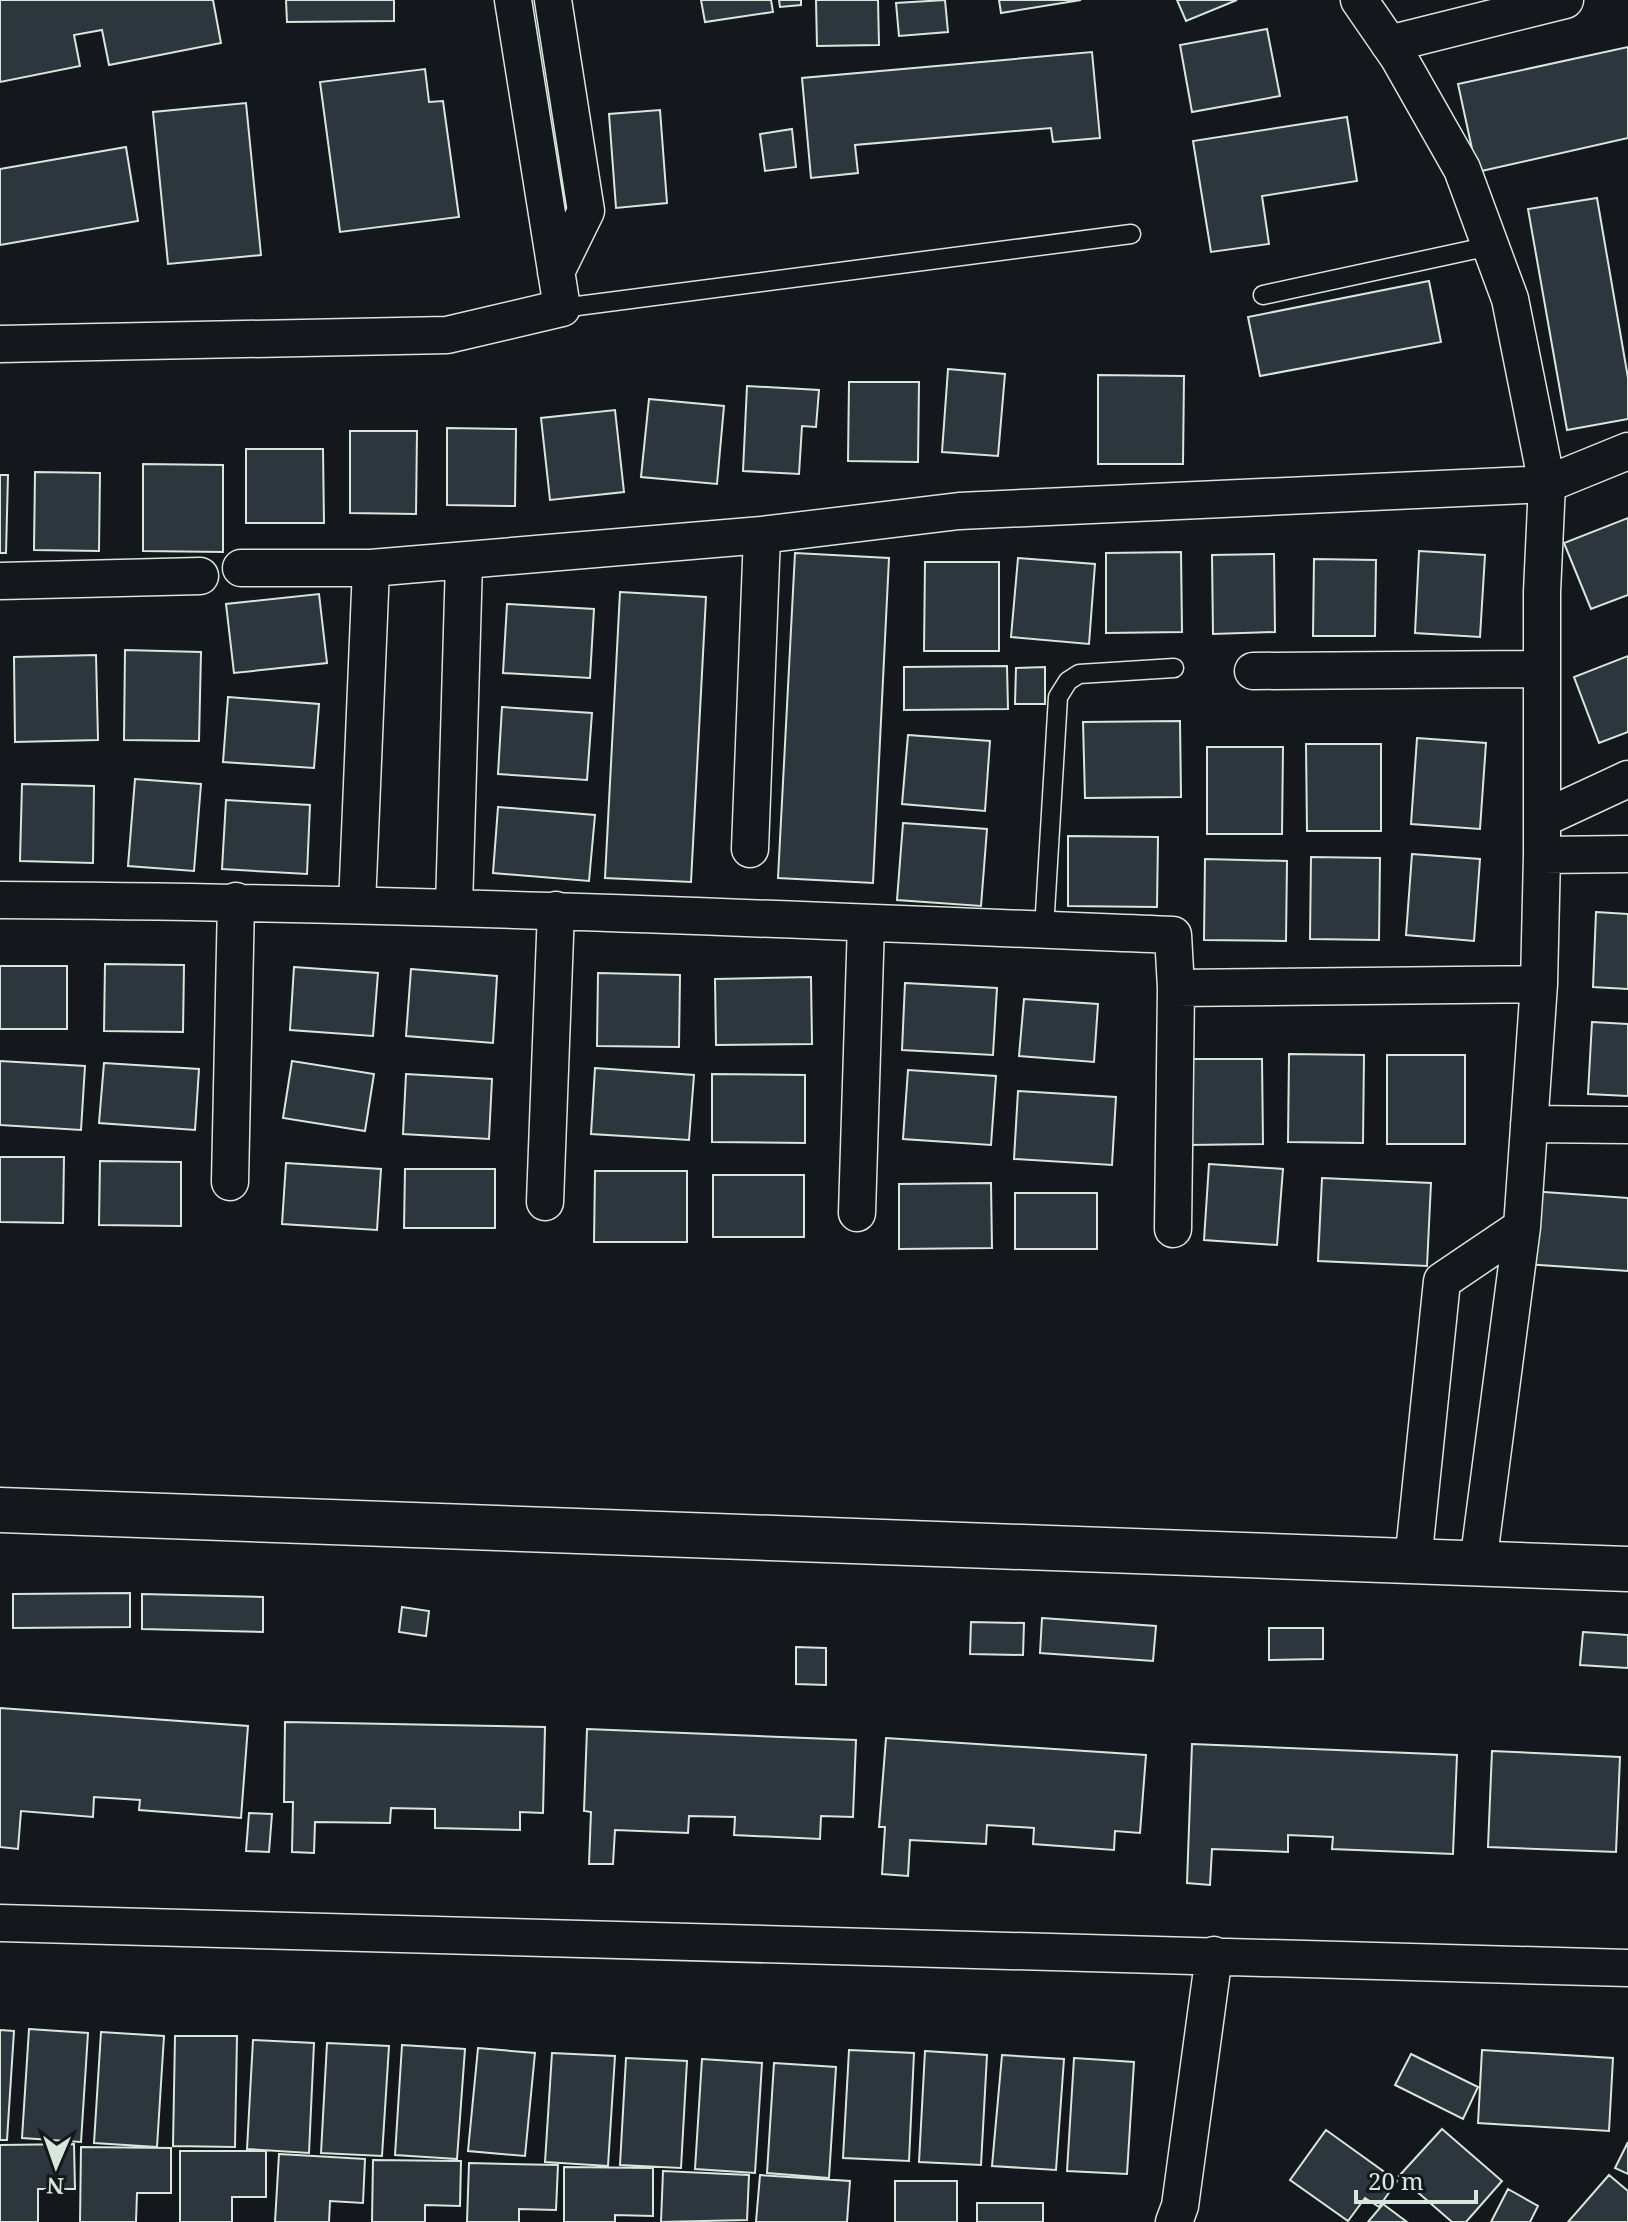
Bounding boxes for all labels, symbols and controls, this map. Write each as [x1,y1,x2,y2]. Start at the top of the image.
north arrow [16,2126,96,2206]
scale bar [1356,2154,1476,2204]
text: 20 m [1368,2164,1424,2197]
text: N [46,2172,64,2202]

